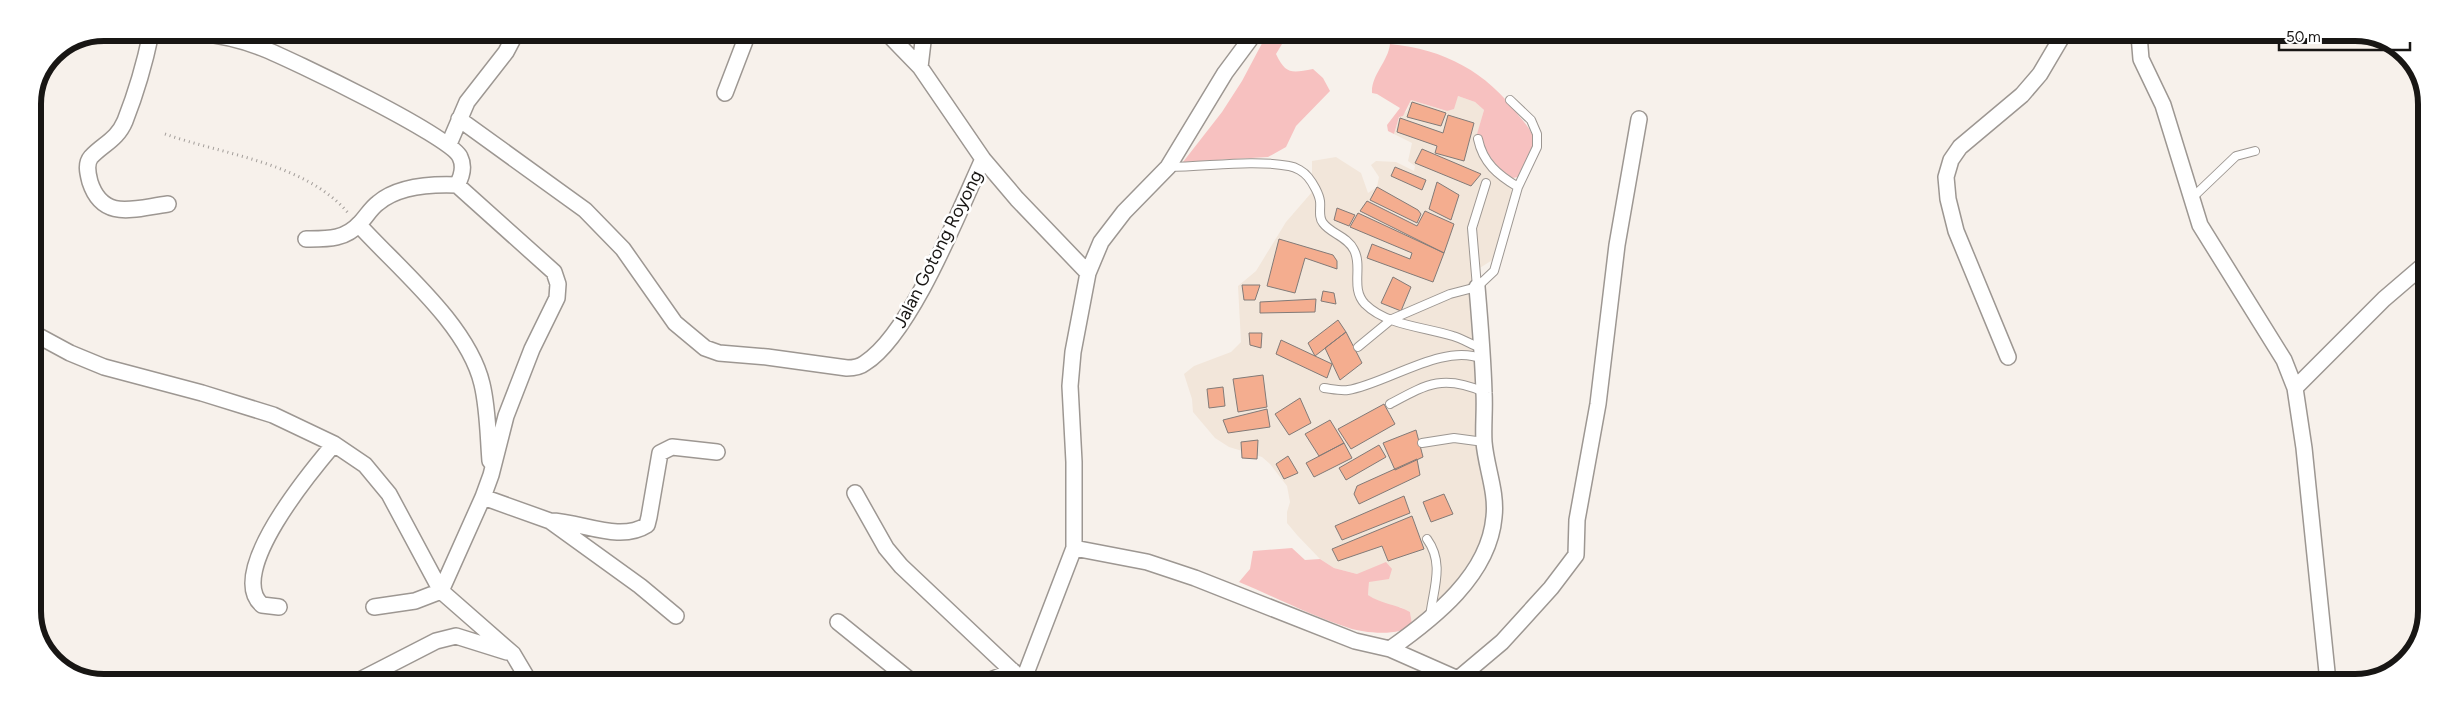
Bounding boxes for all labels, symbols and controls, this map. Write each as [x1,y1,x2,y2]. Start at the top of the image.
scale bar [2279,20,2410,52]
text: 50 m [2286,28,2321,46]
street label: Jalan Gotong Royong [889,166,987,332]

